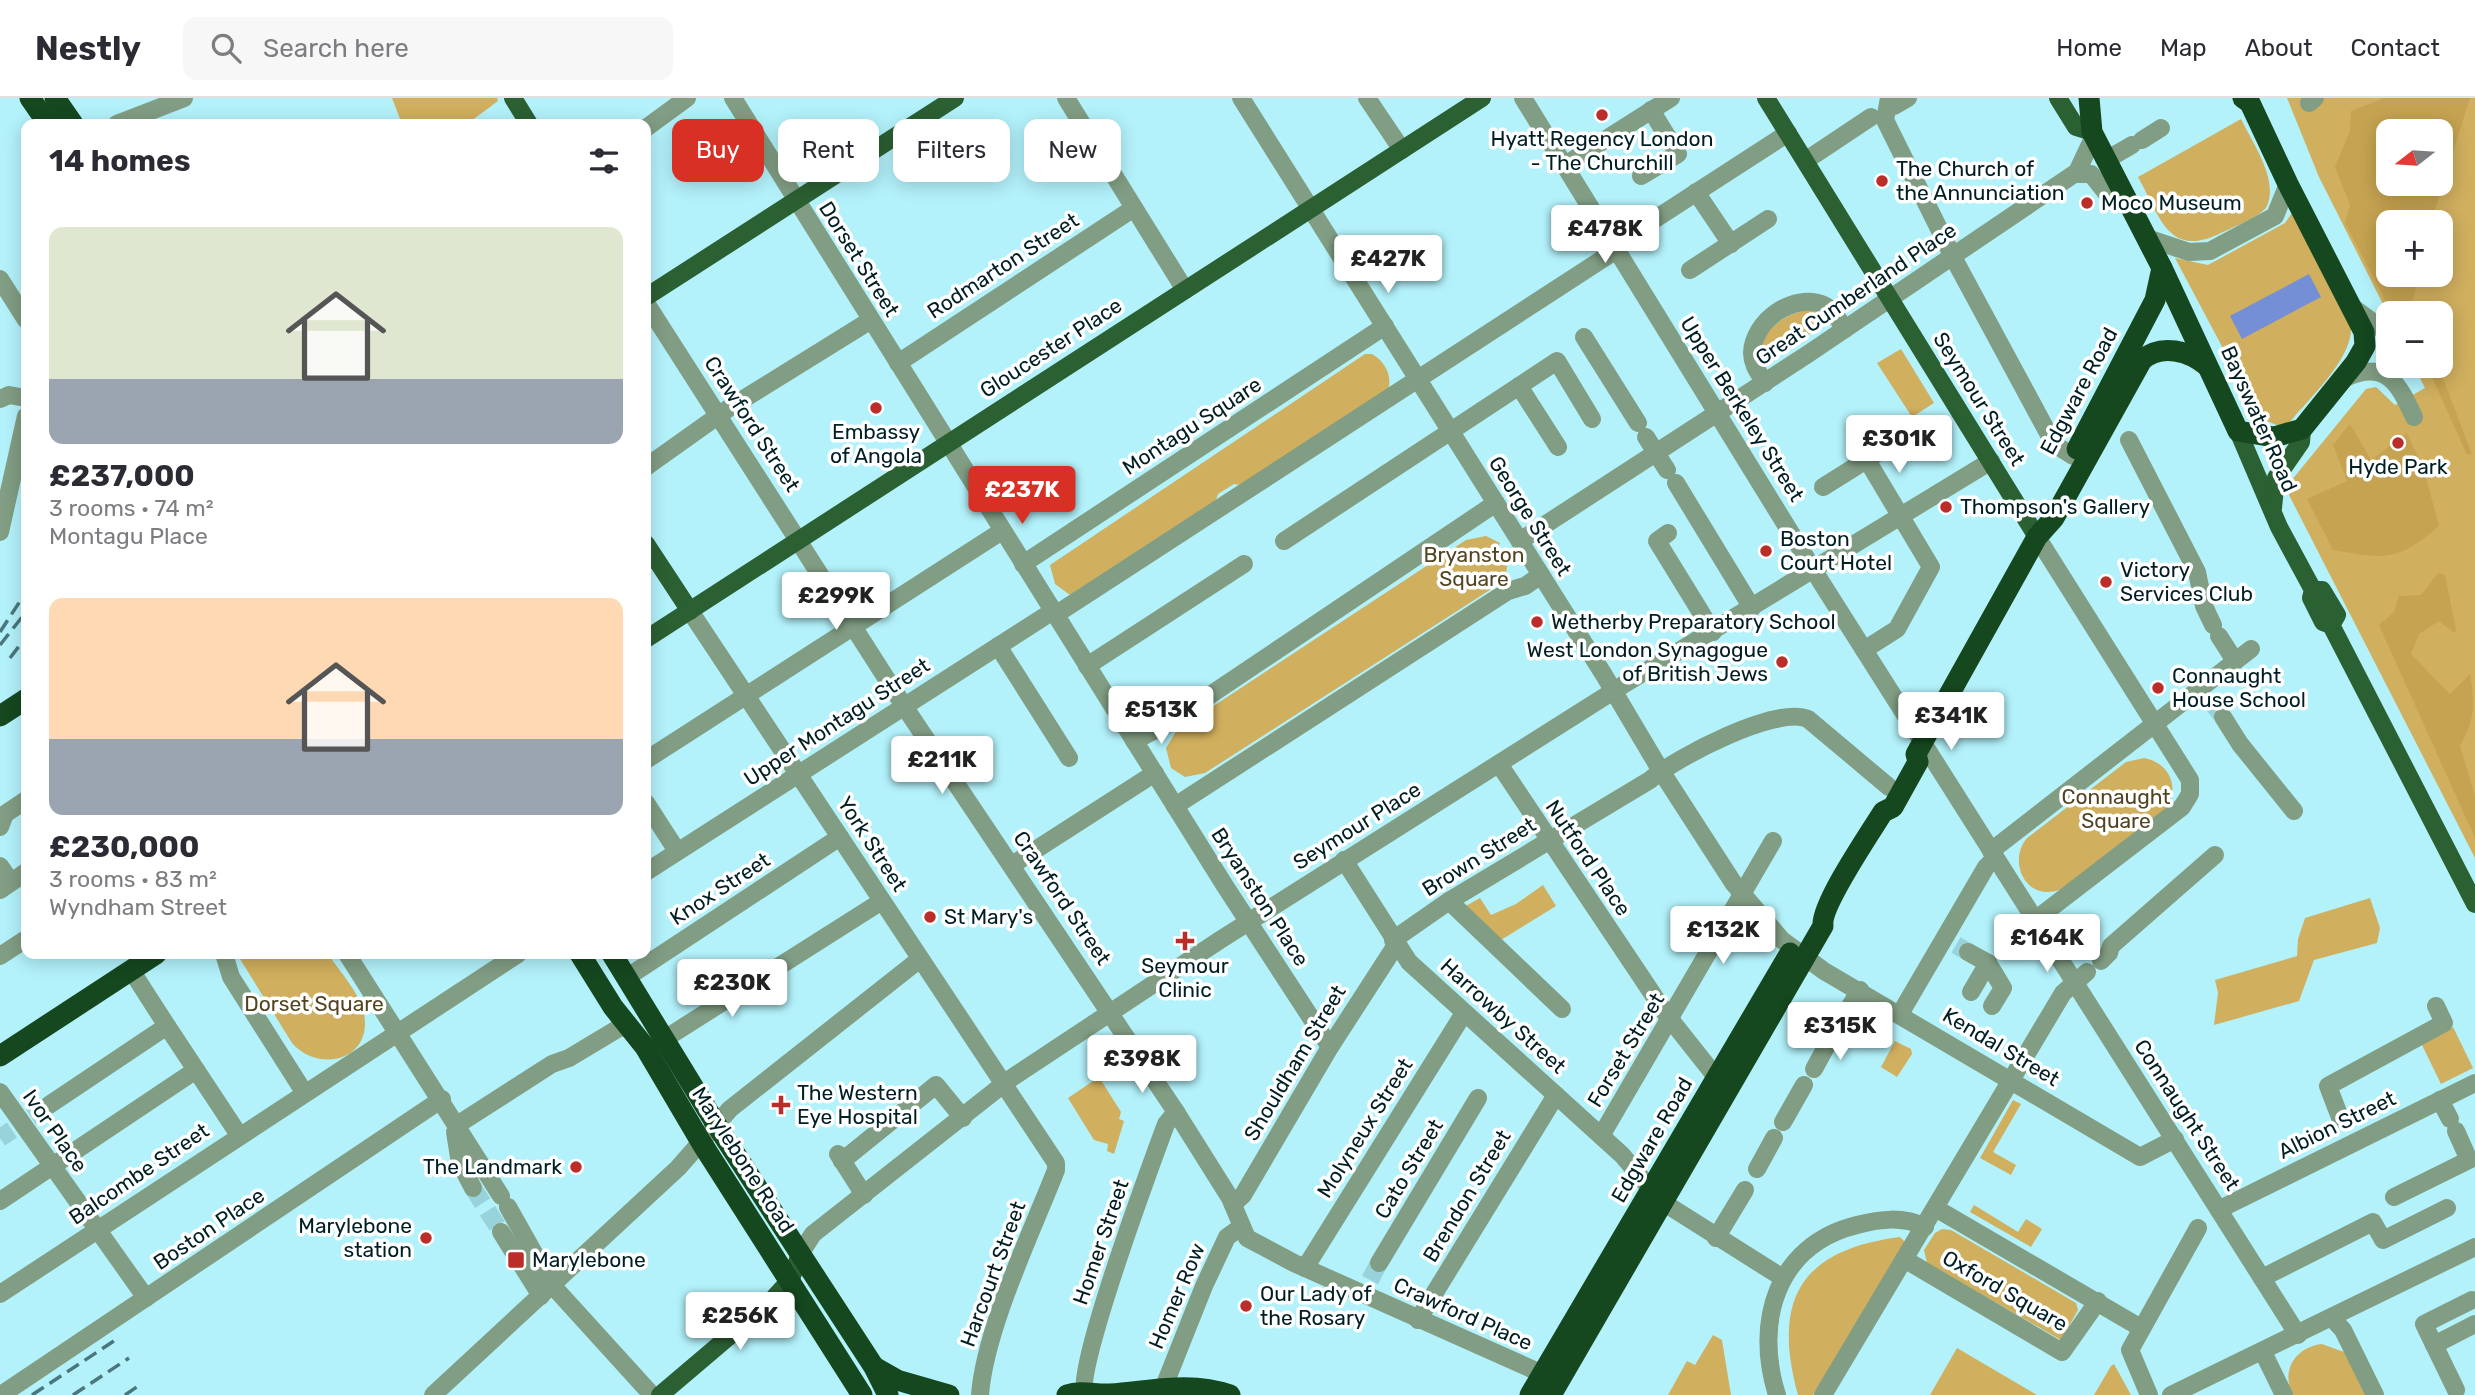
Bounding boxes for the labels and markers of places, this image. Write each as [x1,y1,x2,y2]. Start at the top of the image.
marker: Hyatt Regency London - The Churchill [1594,107,1610,123]
place label: Hyatt Regency London - The Churchill [1491,126,1713,175]
place label: The Church of the Annunciation [1896,156,2064,205]
marker: The Church of the Annunciation [1874,173,1890,189]
place label: Moco Museum [2101,190,2242,215]
marker: Moco Museum [2079,195,2095,211]
pin: £478K [1556,206,1654,265]
pin: £427K [1339,236,1437,295]
marker: Embassy of Angola [868,400,884,416]
pin: £301K [1850,416,1948,475]
place label: Embassy of Angola [830,419,922,468]
marker: Hyde Park [2390,435,2406,451]
place label: Hyde Park [2348,454,2448,479]
pin: £237K [973,466,1071,526]
place label: Thompson's Gallery [1960,494,2150,519]
marker: Thompson's Gallery [1938,499,1954,515]
place label: Boston Court Hotel [1780,526,1892,575]
marker: Boston Court Hotel [1758,543,1774,559]
place label: Victory Services Club [2120,557,2253,606]
pin: £299K [787,573,885,632]
marker: Victory Services Club [2098,574,2114,590]
place label: Wetherby Preparatory School [1551,609,1836,634]
marker: Wetherby Preparatory School [1529,614,1545,630]
place label: West London Synagogue of British Jews [1527,637,1768,686]
marker: West London Synagogue of British Jews [1774,654,1790,670]
place label: Connaught House School [2172,663,2306,712]
marker: Connaught House School [2150,680,2166,696]
pin: £513K [1112,686,1210,746]
pin: £341K [1902,692,2000,752]
pin: £211K [893,736,991,796]
place label: St Mary's [944,904,1033,929]
pin: £132K [1674,906,1772,966]
marker: St Mary's [922,909,938,925]
pin: £164K [1998,914,2096,974]
marker: Seymour Clinic [1175,931,1195,951]
place label: Seymour Clinic [1141,953,1229,1002]
pin: £230K [683,960,781,1019]
pin: £315K [1791,1002,1889,1062]
pin: £398K [1093,1035,1191,1095]
place label: The Western Eye Hospital [797,1080,918,1129]
marker: The Western Eye Hospital [771,1095,791,1115]
place label: The Landmark [423,1154,562,1179]
marker: The Landmark [568,1159,584,1175]
place label: Marylebone station [298,1213,412,1262]
marker: Marylebone station [418,1230,434,1246]
place label: Marylebone [532,1247,646,1272]
marker: Marylebone [506,1250,526,1270]
place label: Our Lady of the Rosary [1260,1281,1372,1330]
pin: £256K [691,1292,789,1352]
marker: Our Lady of the Rosary [1238,1298,1254,1314]

